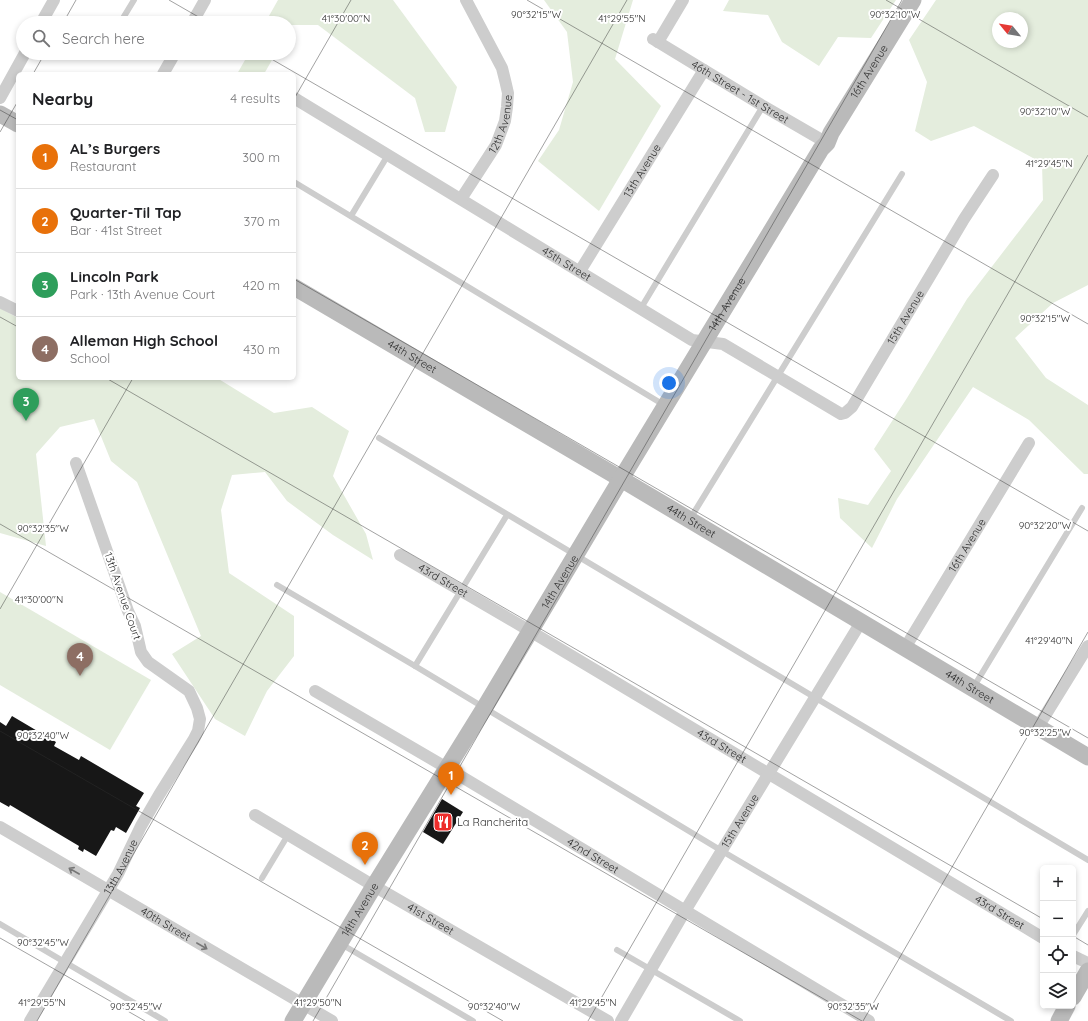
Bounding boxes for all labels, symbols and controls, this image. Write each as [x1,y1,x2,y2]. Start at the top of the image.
text: 90°32'15"W [511,8,561,21]
text: 90°32'10"W [870,8,921,21]
text: 41°30'00"N [322,12,370,25]
text: 41°29'55"N [598,12,646,25]
north arrow [992,12,1028,48]
search box [16,16,296,60]
icon: search [30,27,52,49]
text: Search here [62,29,145,48]
street label: 16th Avenue [847,42,891,101]
street label: 46th Street - 1st Street [689,57,792,127]
text: Nearby [32,88,93,109]
text: 4 results [230,90,280,106]
street label: 12th Avenue [485,94,515,156]
text: 90°32'10"W [1020,105,1071,118]
text: AL’s Burgers [70,139,160,158]
street label: 13th Avenue [620,141,664,200]
text: 1 [42,149,48,165]
text: 300 m [242,149,280,165]
text: 41°29'45"N [1025,157,1073,170]
text: Restaurant [70,158,136,174]
text: Quarter-Til Tap [70,203,181,222]
text: 2 [41,213,49,229]
text: 370 m [243,213,280,229]
text: Bar · 41st Street [70,222,162,238]
street label: 45th Street [539,243,594,284]
text: Lincoln Park [70,267,159,286]
street label: 14th Avenue [705,275,749,334]
text: 3 [42,277,48,293]
text: 420 m [243,277,280,293]
text: Park · 13th Avenue Court [70,286,215,302]
street label: 15th Avenue [884,288,927,347]
text: 90°32'15"W [1020,312,1070,325]
text: Alleman High School [70,331,218,350]
street label: 44th Street [385,336,440,376]
text: 4 [41,341,49,357]
text: 430 m [243,341,280,357]
text: School [70,350,110,366]
your location [659,373,679,393]
pin: 3 [13,388,39,421]
street label: 44th Street [664,501,719,541]
street label: 16th Avenue [945,516,989,575]
text: 90°32'20"W [1019,519,1072,532]
text: 90°32'35"W [17,522,69,535]
street label: 13th Avenue Court [101,550,145,642]
street label: 14th Avenue [538,552,581,611]
street label: 43rd Street [416,560,471,600]
text: 41°30'00"N [15,593,63,606]
text: 41°29'40"N [1025,634,1073,647]
pin: 4 [67,643,93,676]
street label: 44th Street [943,667,997,707]
street label: 43rd Street [694,726,749,766]
text: 90°32'25"W [1019,726,1071,739]
text: 90°32'40"W [17,729,69,742]
pin: 1 [438,762,464,795]
street label: 15th Avenue [718,791,762,850]
restaurant icon: La Rancherita [432,811,454,833]
place label: La Rancherita [457,815,528,829]
pin: 2 [352,832,378,865]
street label: 42nd Street [564,835,622,877]
street label: 13th Avenue [100,837,141,897]
map controls [1040,865,1076,1009]
button: + [1040,865,1076,901]
one-way arrow [69,867,80,875]
street label: 14th Avenue [338,880,381,939]
street label: 43rd Street [972,892,1027,932]
street label: 41st Street [405,900,457,938]
button: − [1040,901,1076,937]
street label: 40th Street [138,904,193,944]
text: 90°32'45"W [17,936,69,949]
button: locate [1040,937,1076,973]
one-way arrow [196,942,208,950]
button: layers [1040,973,1076,1009]
text: 41°29'55"N [18,996,66,1009]
text: 41°29'50"N [294,996,342,1009]
text: 41°29'45"N [569,996,617,1009]
text: 90°32'45"W [110,1000,162,1013]
text: 90°32'40"W [468,1000,520,1013]
text: 90°32'35"W [827,1000,879,1013]

